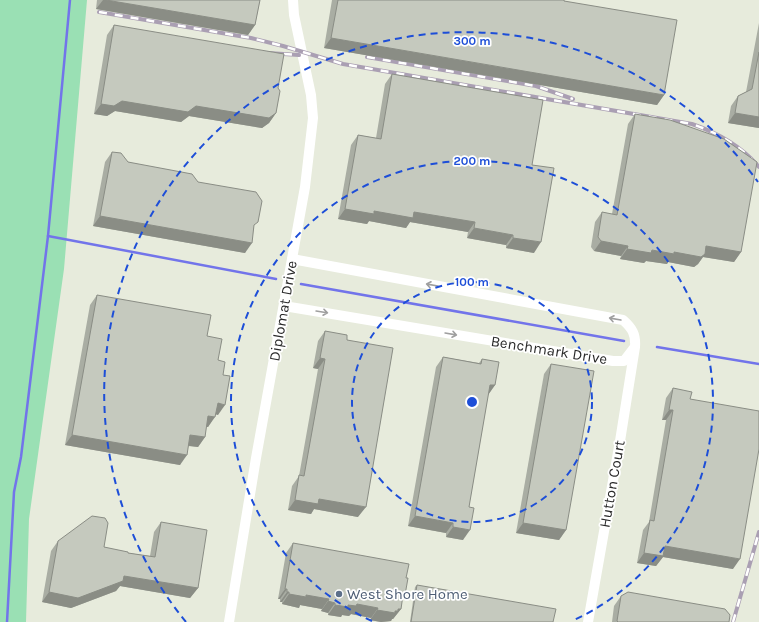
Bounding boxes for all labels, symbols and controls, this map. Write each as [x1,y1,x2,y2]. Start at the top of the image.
text: 300 m [453,34,491,48]
text: 200 m [454,154,490,168]
street label: Diplomat Drive [265,259,301,363]
text: 100 m [455,275,489,289]
one-way arrow [426,281,439,289]
one-way arrow [315,309,328,317]
one-way arrow [609,314,622,322]
one-way arrow [444,330,457,338]
street label: Benchmark Drive [489,332,609,368]
centre of rings [465,395,479,409]
street label: Hutton Court [595,438,629,529]
place label: West Shore Home [347,585,468,603]
marker: West Shore Home [334,589,344,599]

